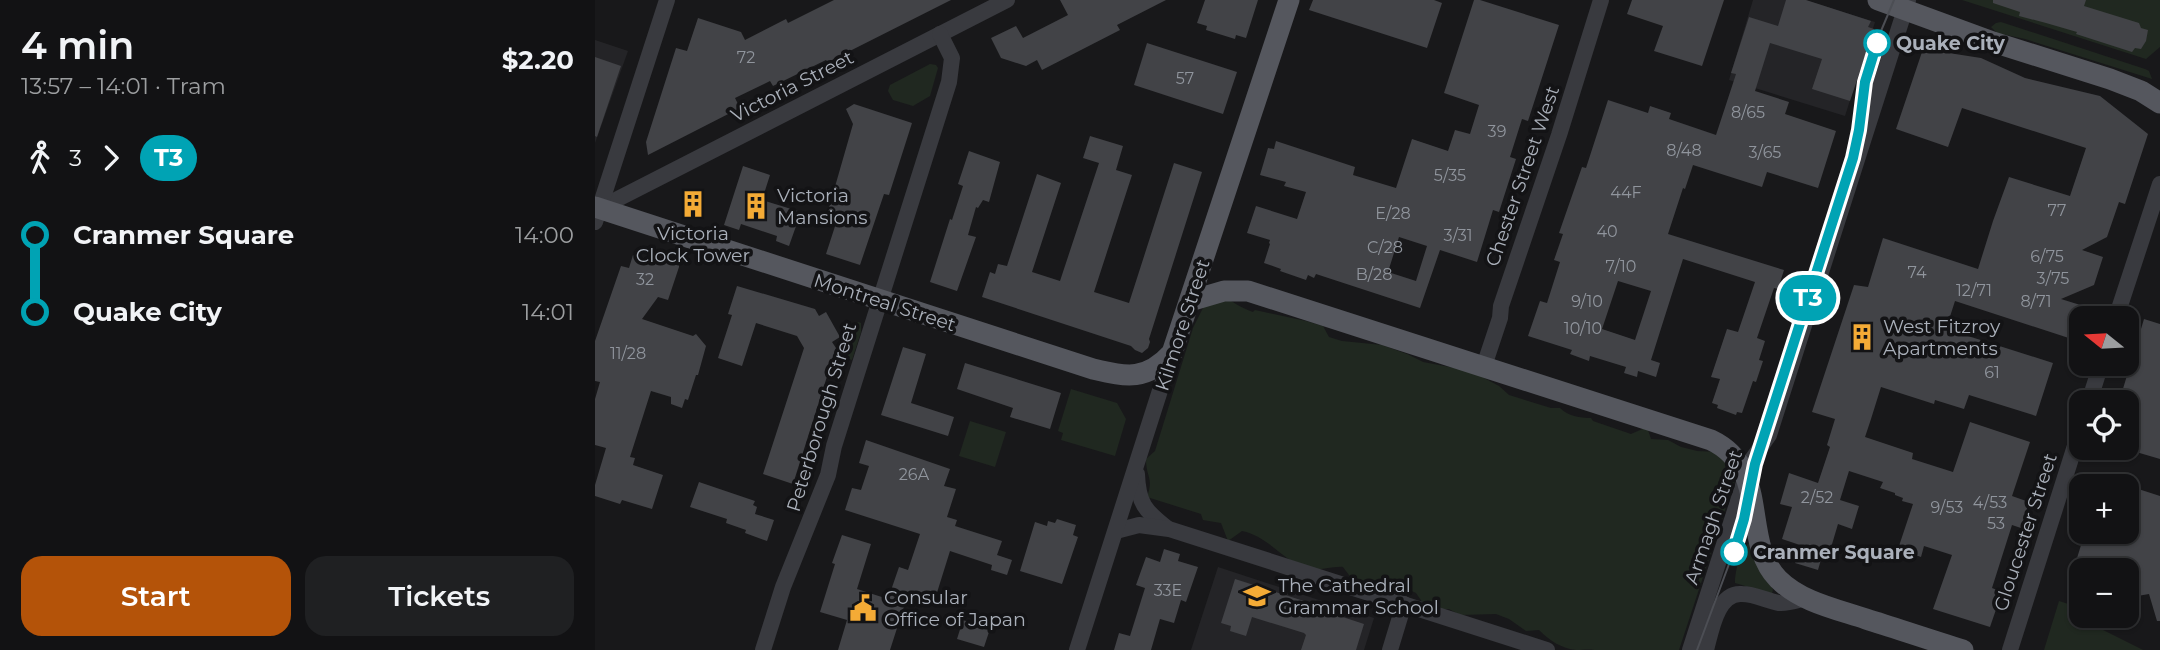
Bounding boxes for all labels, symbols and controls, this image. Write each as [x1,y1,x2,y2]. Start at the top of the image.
text: 4 min [21,22,134,69]
marker: Quake City [1864,30,1890,56]
place label: Quake City [1896,32,2005,55]
text: $2.20 [502,44,574,76]
street label: Victoria Street [727,46,858,127]
house number: 72 [737,48,755,67]
house number: 57 [1176,69,1194,88]
text: 13:57 – 14:01 · Tram [21,72,226,100]
street label: Chester Street West [1481,83,1564,269]
house number: 8/65 [1731,103,1765,122]
house number: 39 [1488,122,1506,141]
icon: walk [21,139,59,177]
icon: forward [92,139,130,177]
house number: 8/48 [1666,141,1702,160]
text: T3 [154,143,183,172]
house number: 3/65 [1749,143,1781,162]
text: 3 [69,144,82,172]
house number: 5/35 [1434,166,1466,185]
house number: 44F [1610,183,1642,202]
place label: Victoria Mansions [777,184,868,229]
building icon: Victoria Clock Tower [678,189,708,219]
building icon: Victoria Mansions [741,191,771,221]
house number: 77 [2048,201,2066,220]
house number: E/28 [1375,204,1411,223]
text: Cranmer Square [73,219,294,251]
text: 14:00 [515,221,574,249]
place label: Victoria Clock Tower [636,222,750,267]
house number: 40 [1596,222,1618,241]
house number: 3/31 [1443,226,1473,245]
house number: C/28 [1367,238,1403,257]
house number: 6/75 [2030,247,2064,266]
street label: Kilmore Street [1150,256,1215,394]
house number: 7/10 [1606,257,1636,276]
house number: 74 [1908,263,1927,282]
house number: B/28 [1356,265,1392,284]
street label: Montreal Street [811,269,959,336]
house number: 3/75 [2037,269,2069,288]
house number: 32 [636,270,654,289]
line badge: T3 [1777,275,1839,321]
house number: 12/71 [1956,281,1992,300]
text: T3 [1793,283,1823,312]
house number: 9/10 [1571,292,1603,311]
house number: 8/71 [2020,292,2052,311]
text: Quake City [73,296,222,328]
text: 14:01 [522,298,574,326]
north arrow [2069,306,2139,376]
map controls [2069,306,2139,628]
place label: West Fitzroy Apartments [1883,315,2001,360]
house number: 10/10 [1564,319,1602,338]
street label: Peterborough Street [782,320,861,514]
building icon: West Fitzroy Apartments [1847,322,1877,352]
house number: 11/28 [610,344,646,363]
house number: 61 [1984,363,2000,382]
button: locate [2069,390,2139,460]
street label: Armagh Street [1680,447,1747,587]
street label: Gloucester Street [1989,450,2062,614]
house number: 26A [899,465,930,484]
button: + [2069,474,2139,544]
house number: 2/52 [1801,488,1833,507]
house number: 4/53 [1973,493,2007,512]
house number: 9/53 [1931,498,1963,517]
house number: 53 [1987,514,2005,533]
marker: Cranmer Square [1721,539,1747,565]
place label: Cranmer Square [1753,541,1915,564]
button: Start [21,556,291,636]
button: Tickets [305,556,574,636]
button: − [2069,558,2139,628]
place label: The Cathedral Grammar School [1278,574,1439,619]
house number: 33E [1154,581,1182,600]
school or university icon: The Cathedral Grammar School [1242,581,1272,611]
place label: Consular Office of Japan [884,586,1026,631]
public building icon: Consular Office of Japan [848,593,878,623]

